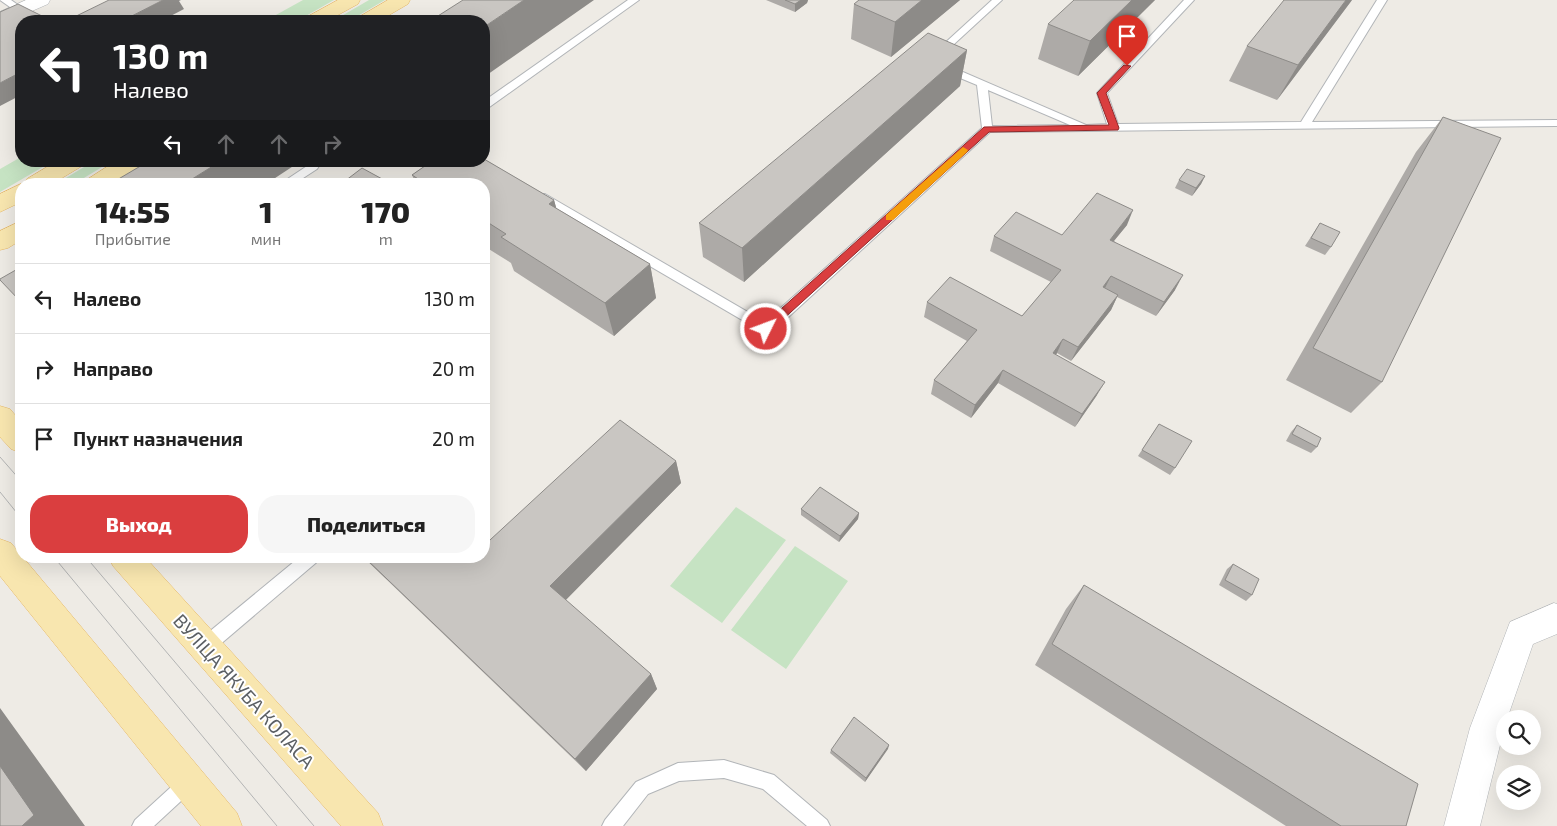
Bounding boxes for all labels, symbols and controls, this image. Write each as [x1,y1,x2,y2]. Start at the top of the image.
pin [1106,15,1148,66]
icon: arrive [1113,22,1141,50]
text: 130 m [113,34,208,76]
icon: left [30,35,95,100]
text: Налево [113,76,189,102]
icon: left [159,130,187,158]
icon: ahead [212,130,240,158]
icon: ahead [265,130,293,158]
icon: right [318,130,346,158]
text: 14:55 [95,193,170,229]
text: 1 [259,193,273,229]
text: 170 [361,193,410,229]
text: Прибытие [95,229,171,248]
text: мин [251,229,281,248]
text: m [379,229,393,248]
icon: left [30,285,58,313]
text: Налево [73,287,141,310]
text: 130 m [425,287,475,310]
position arrow [739,302,791,354]
icon: right [30,355,58,383]
text: Направо [73,357,153,380]
text: 20 m [432,357,475,380]
icon: arrive [30,425,58,453]
text: Пункт назначения [73,427,243,450]
text: 20 m [432,427,475,450]
button: Выход [30,495,248,553]
button: Поделиться [258,495,475,553]
street label: ВУЛІЦА ЯКУБА КОЛАСА [169,609,320,773]
map controls [1496,710,1541,810]
button: search [1496,710,1541,755]
button: layers [1496,765,1541,810]

